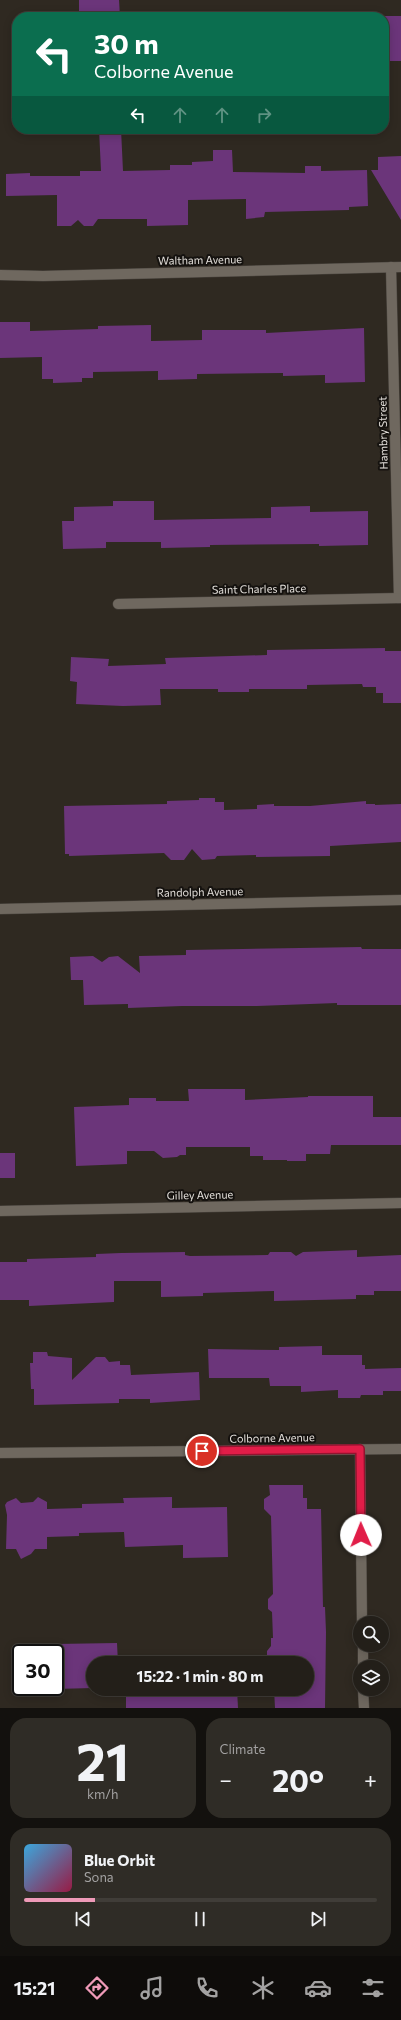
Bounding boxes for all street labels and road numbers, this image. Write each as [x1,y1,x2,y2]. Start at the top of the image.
street label: Waltham Avenue [158,252,242,267]
street label: Hambry Street [375,396,390,470]
street label: Saint Charles Place [212,581,306,596]
street label: Randolph Avenue [157,884,244,899]
street label: Gilley Avenue [167,1187,234,1202]
street label: Colborne Avenue [229,1430,315,1445]

